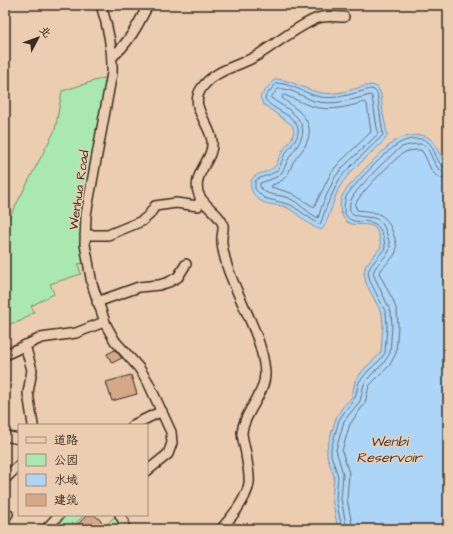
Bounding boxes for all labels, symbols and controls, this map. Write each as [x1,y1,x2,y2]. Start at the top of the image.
north arrow [18,18,58,58]
text: 北 [36,23,54,41]
street label: Wenhua Road [64,149,94,231]
legend [18,424,148,516]
text: 道路 [54,432,78,449]
water label: Wenbi Reservoir [357,432,423,468]
text: 公园 [54,452,78,469]
text: 水域 [54,472,78,489]
text: 建筑 [54,492,78,509]

